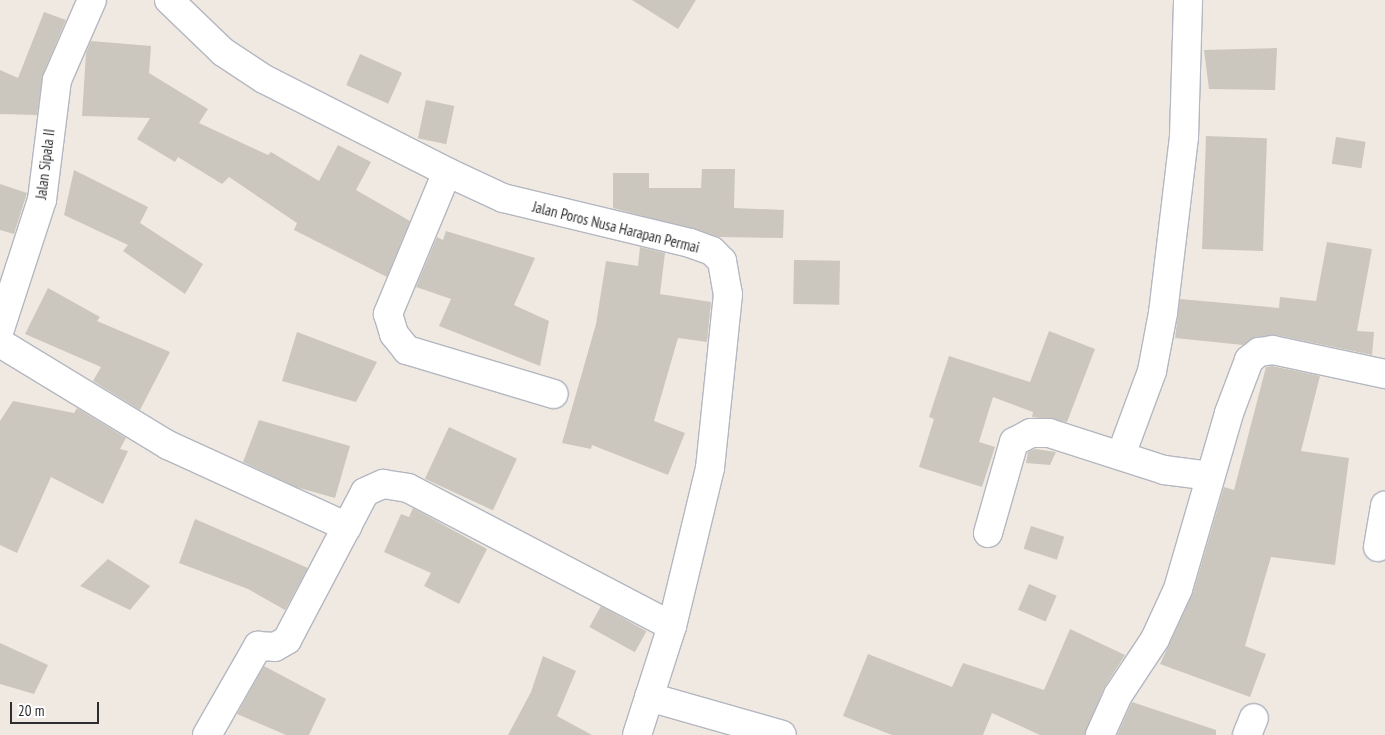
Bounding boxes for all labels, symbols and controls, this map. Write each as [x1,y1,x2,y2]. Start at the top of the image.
street label: Jalan Sipala II [32,128,58,200]
street label: Jalan Poros Nusa Harapan Permai [531,198,701,256]
scale bar [12,692,101,724]
text: 20 m [18,701,44,720]

